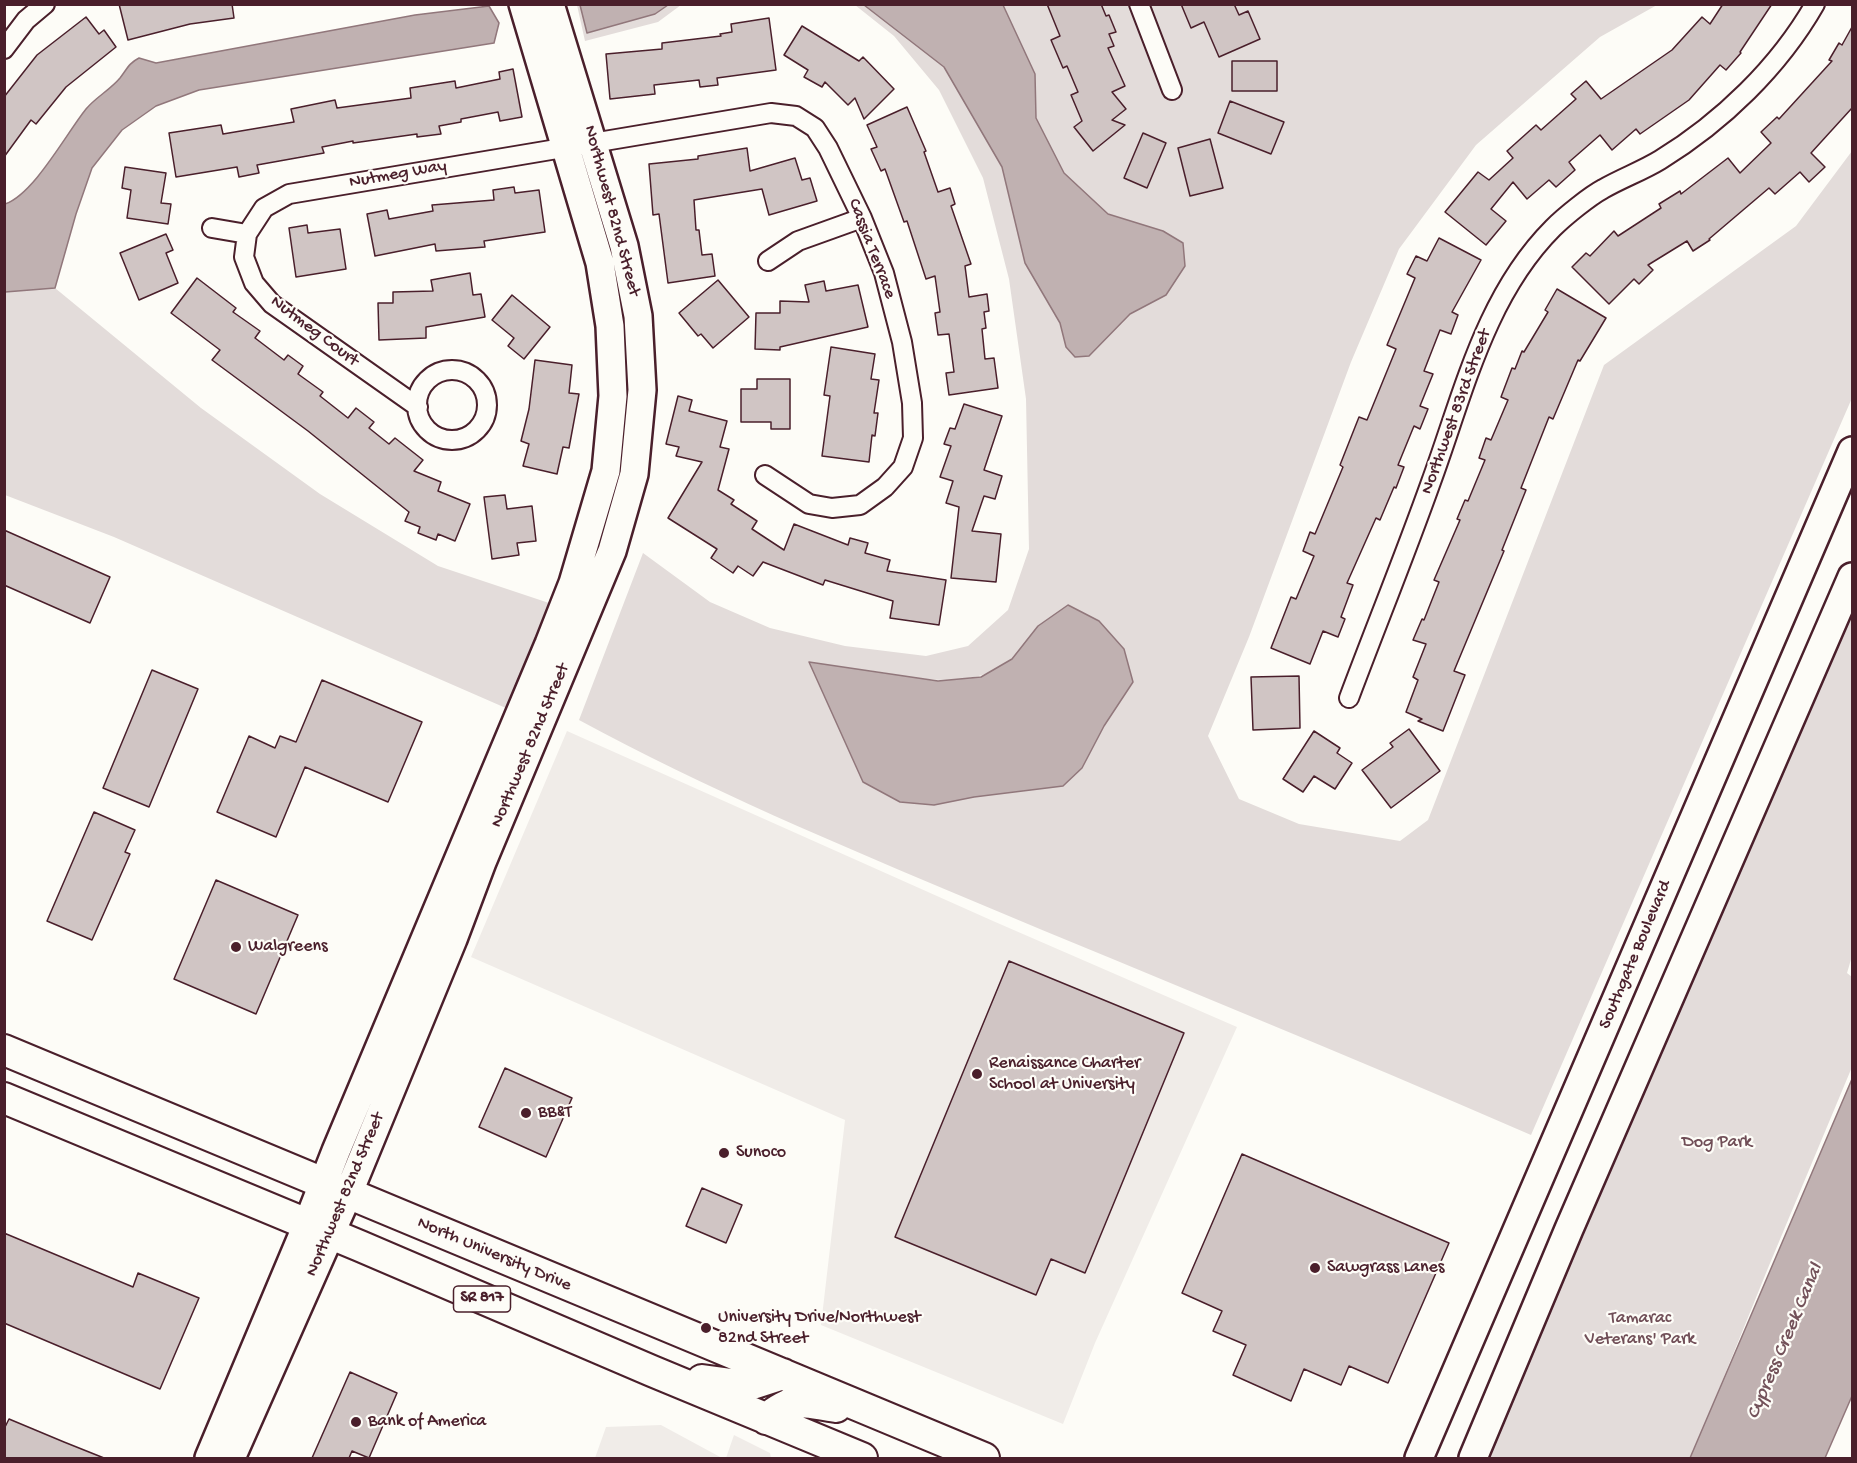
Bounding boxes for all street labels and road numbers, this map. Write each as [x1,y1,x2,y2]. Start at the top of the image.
street label: Northwest 82nd Street [578,123,644,299]
street label: Nutmeg Way [348,156,448,194]
street label: Cassia Terrace [842,196,900,302]
street label: Nutmeg Court [265,292,363,372]
street label: Northwest 83rd Street [1417,326,1497,498]
street label: Northwest 82nd Street [487,661,575,831]
street label: Southgate Boulevard [1595,877,1677,1033]
street label: Northwest 82nd Street [302,1110,390,1280]
street label: North University Drive [414,1213,574,1297]
road number: SR 817 [454,1286,510,1312]

